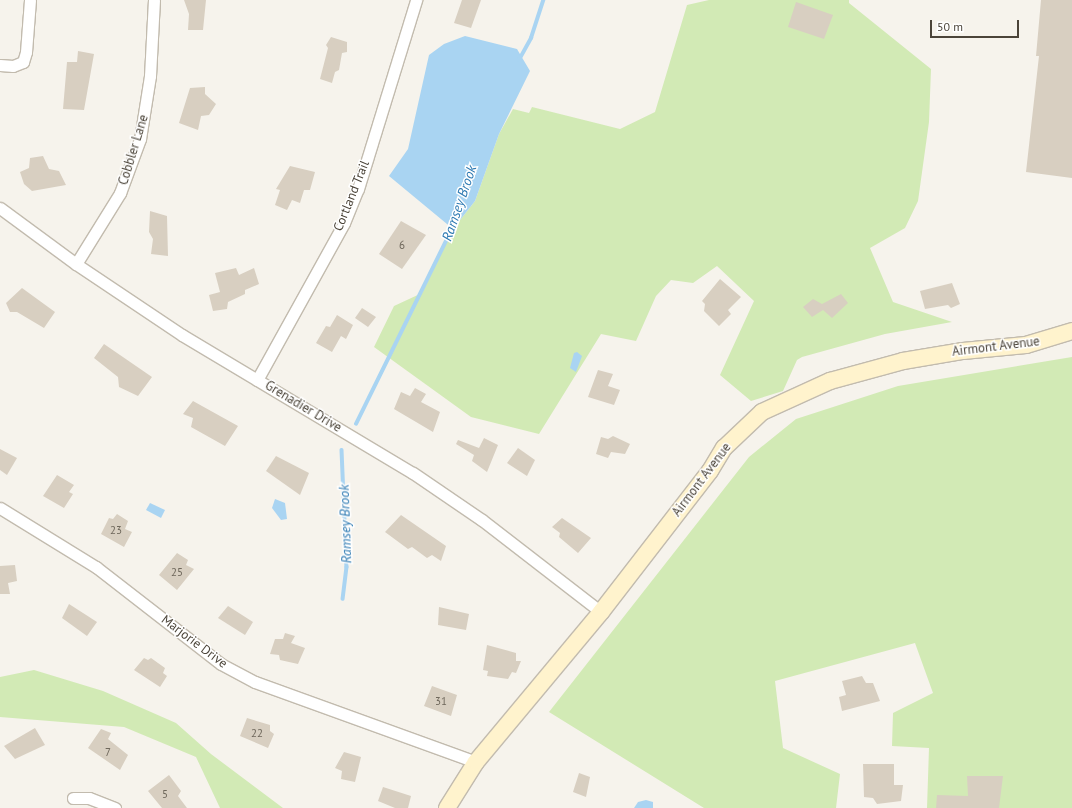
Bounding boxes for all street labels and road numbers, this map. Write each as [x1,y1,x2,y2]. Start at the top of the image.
street label: Cobbler Lane [116,113,152,187]
street label: Cortland Trail [331,158,373,234]
street label: Airmont Avenue [951,334,1041,360]
street label: Grenadier Drive [262,378,344,436]
street label: Airmont Avenue [669,440,735,520]
street label: Marjorie Drive [158,612,230,672]

